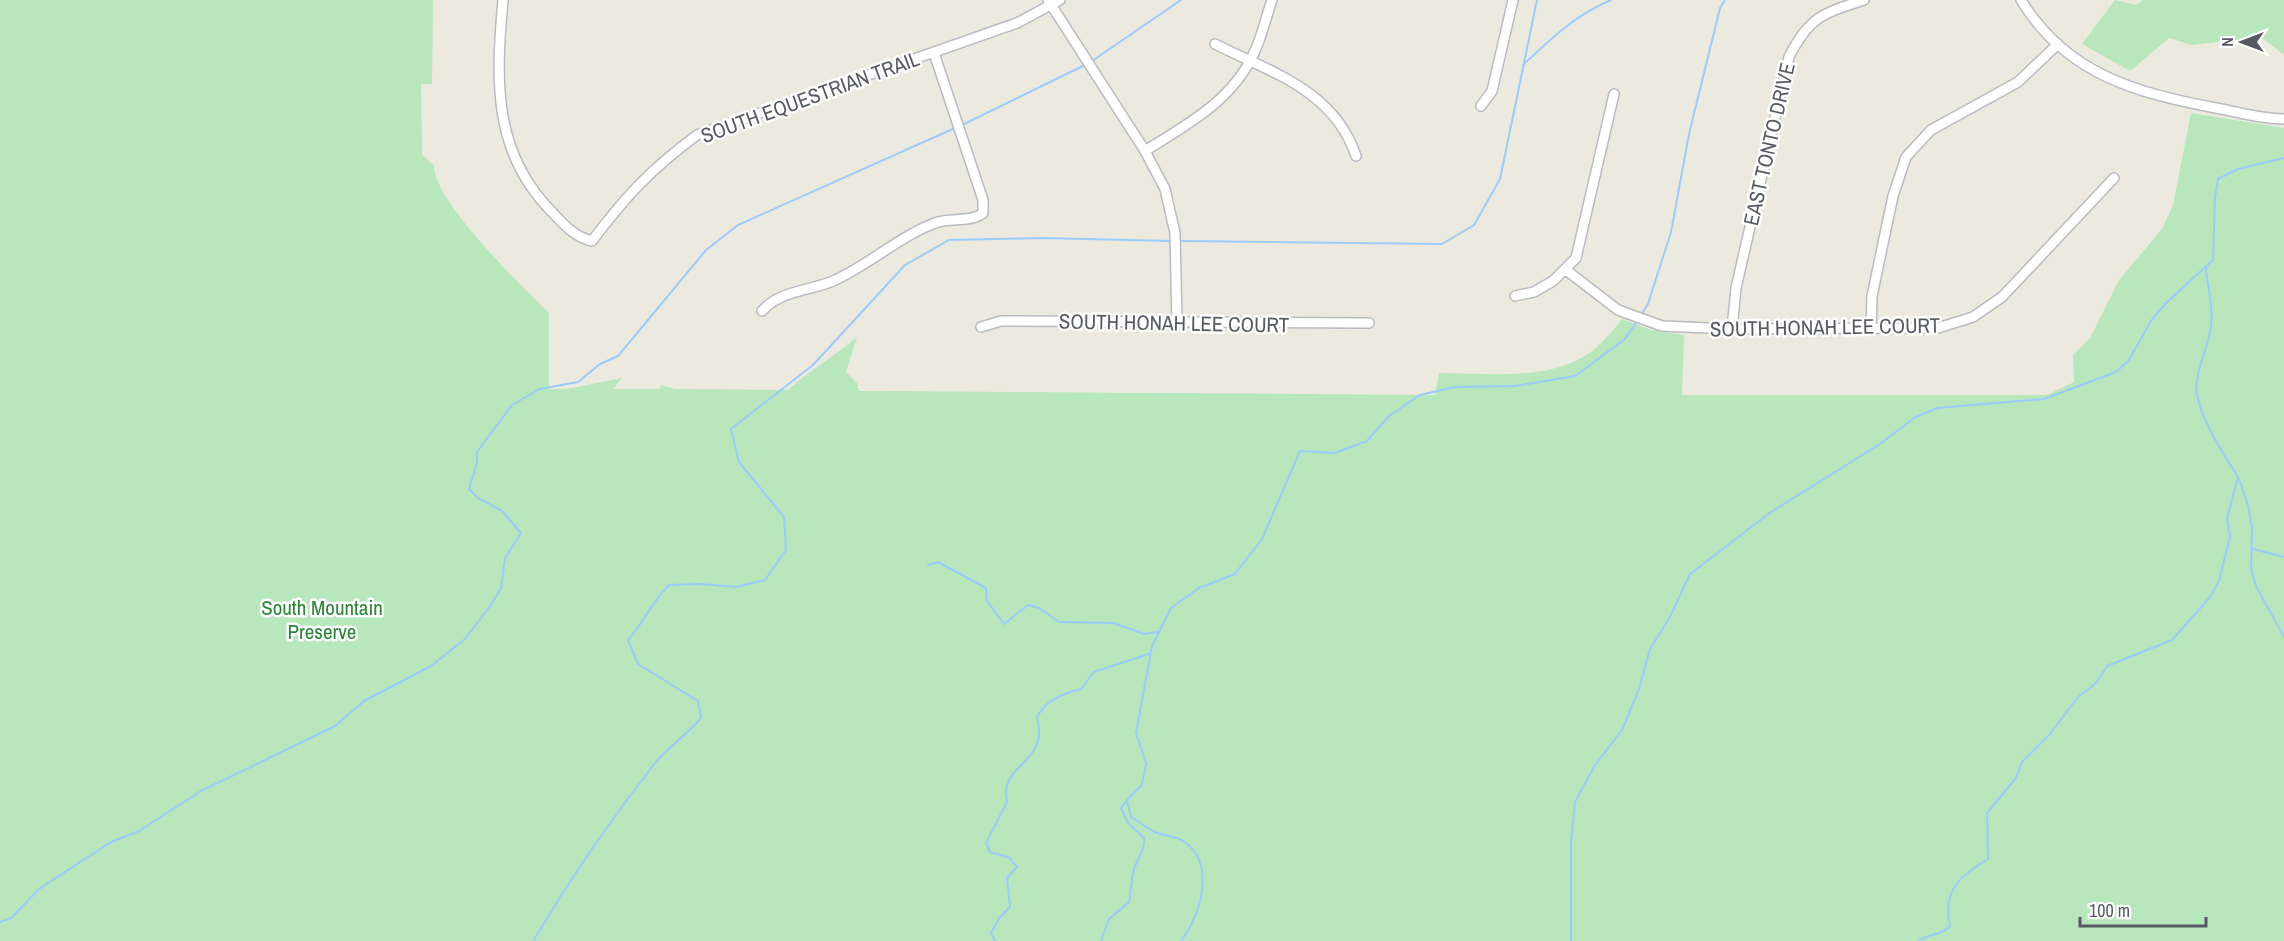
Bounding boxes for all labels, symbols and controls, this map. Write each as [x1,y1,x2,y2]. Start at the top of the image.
north arrow [2212,12,2272,72]
text: N [2216,37,2238,47]
street label: SOUTH EQUESTRIAN TRAIL [697,44,924,150]
street label: EAST TONTO DRIVE [1736,60,1802,228]
street label: SOUTH HONAH LEE COURT [1059,306,1290,340]
street label: SOUTH HONAH LEE COURT [1710,310,1941,344]
park label: South Mountain Preserve [261,593,383,646]
scale bar [2080,890,2206,928]
text: 100 m [2089,898,2130,923]

